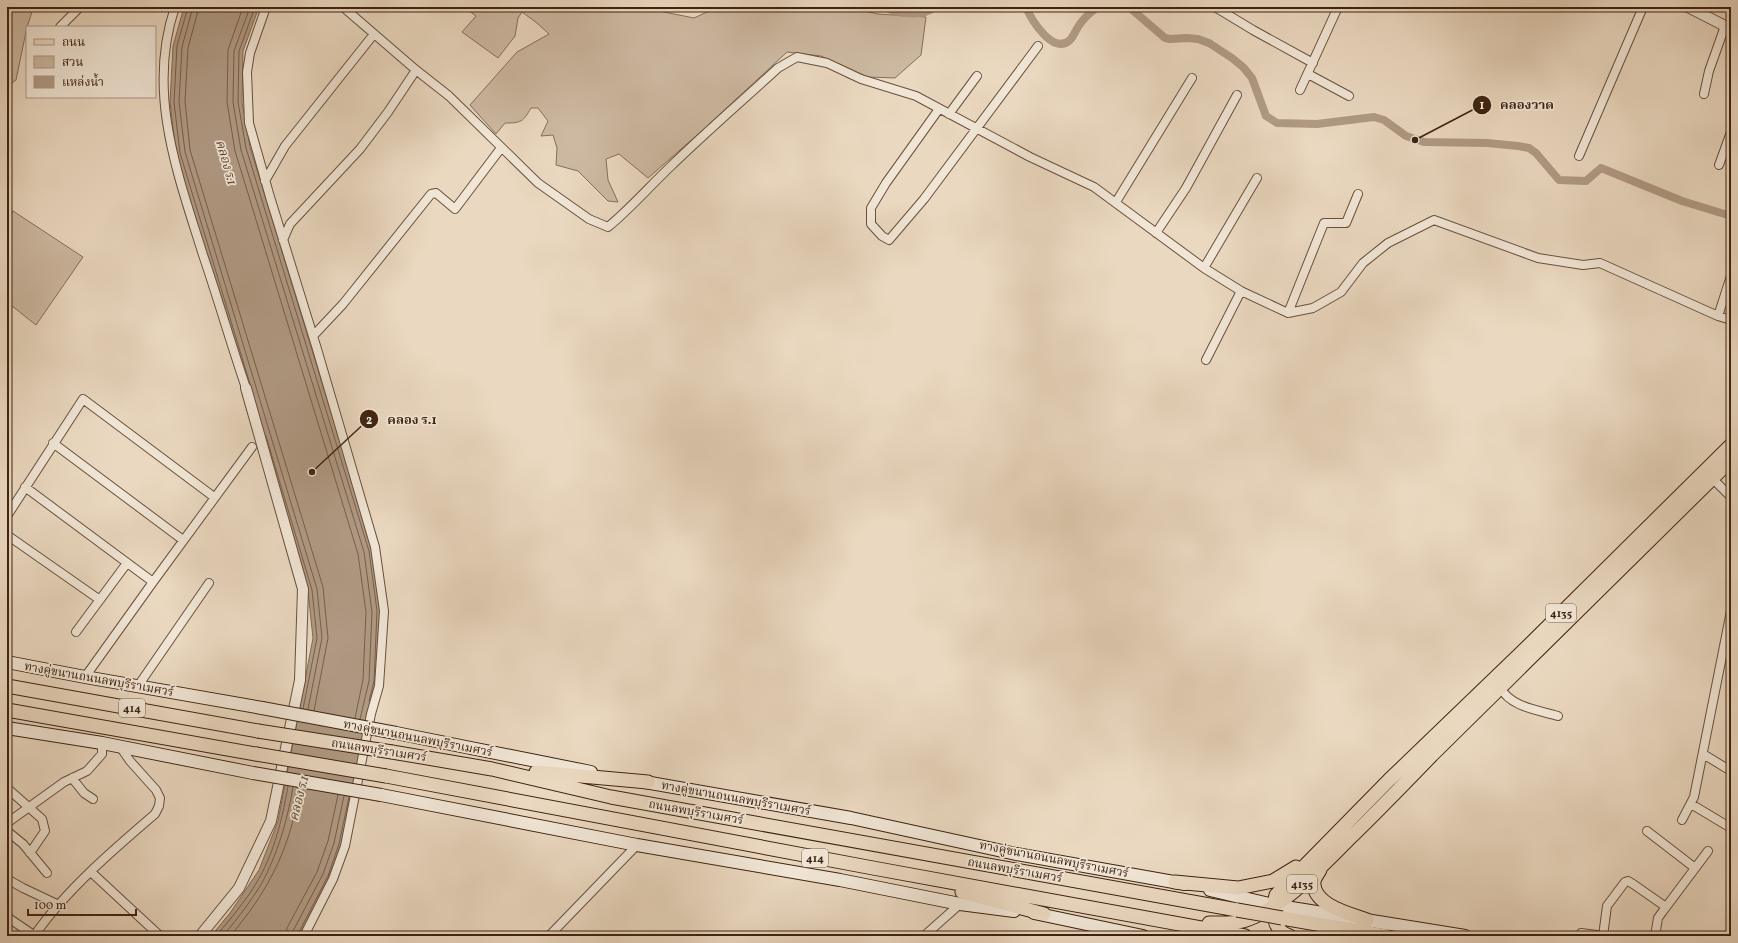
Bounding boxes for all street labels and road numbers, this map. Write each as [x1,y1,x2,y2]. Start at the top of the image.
road number: 4135 [1546,604,1576,622]
street label: ทางคู่ขนานถนนลพบุรีราเมศวร์ [23,659,176,701]
road number: 414 [119,699,145,717]
street label: ทางคู่ขนานถนนลพบุรีราเมศวร์ [342,716,494,760]
street label: ถนนลพบุรีราเมศวร์ [330,735,428,765]
street label: ทางคู่ขนานถนนลพบุรีราเมศวร์ [660,778,812,818]
street label: ถนนลพบุรีราเมศวร์ [647,797,745,827]
street label: ทางคู่ขนานถนนลพบุรีราเมศวร์ [978,837,1130,881]
road number: 414 [802,849,828,867]
street label: ถนนลพบุรีราเมศวร์ [966,855,1064,885]
road number: 4135 [1287,875,1317,893]

